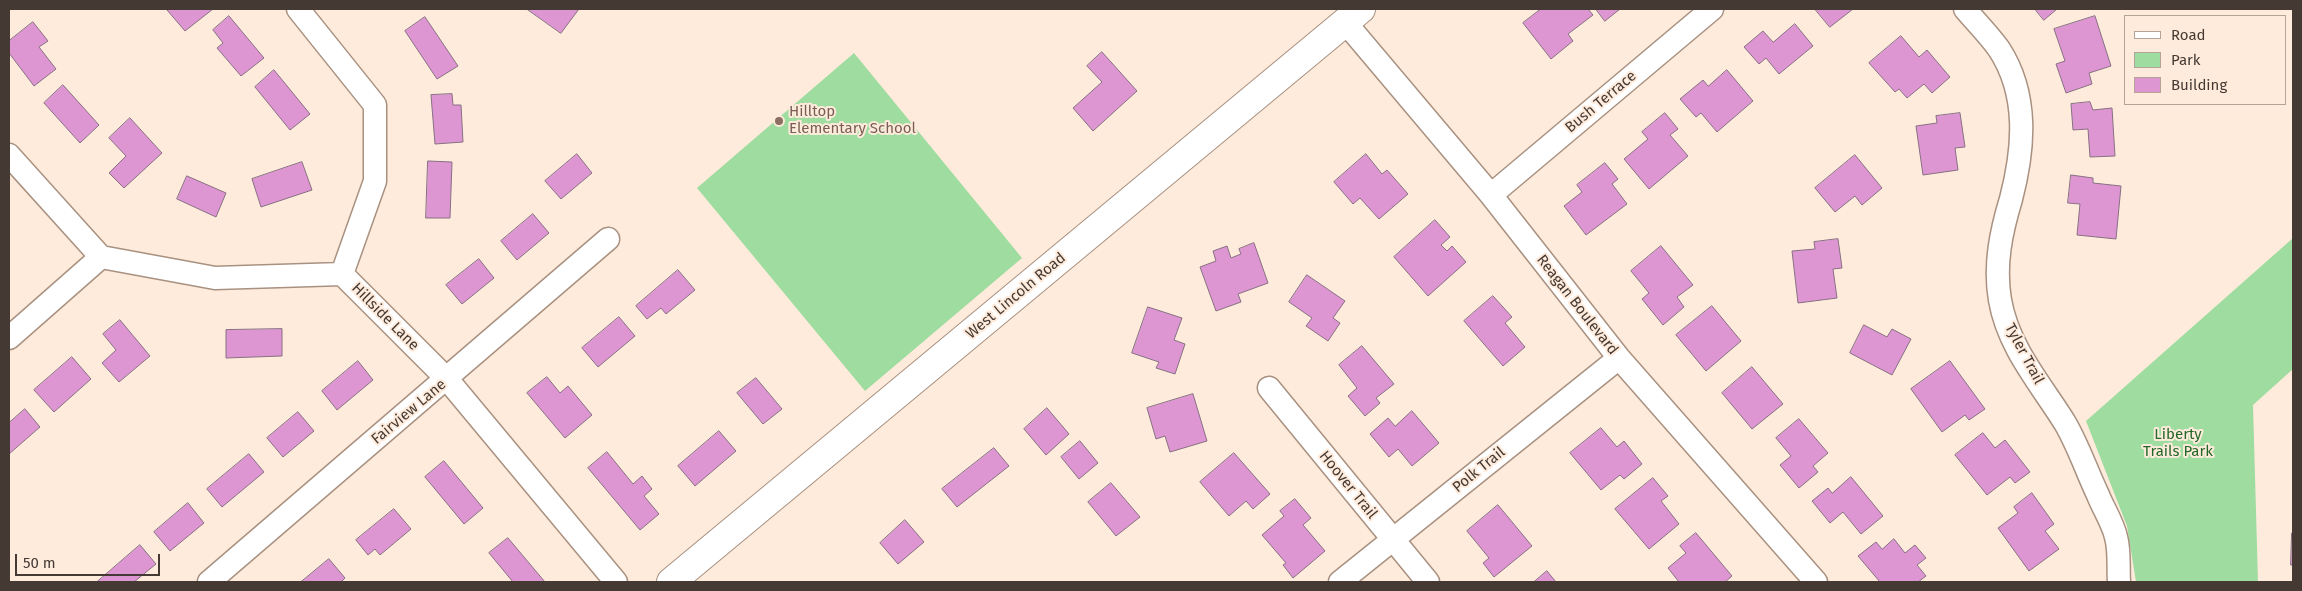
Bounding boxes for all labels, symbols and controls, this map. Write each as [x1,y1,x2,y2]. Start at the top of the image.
legend [2124,15,2287,105]
text: Road [2171,26,2206,44]
text: Park [2171,51,2201,69]
street label: Bush Terrace [1562,67,1640,137]
text: Building [2171,76,2227,94]
place label: Hilltop Elementary School [789,103,916,138]
marker: Hilltop Elementary School [773,115,785,127]
street label: West Lincoln Road [962,249,1070,343]
street label: Reagan Boulevard [1532,251,1622,359]
street label: Hillside Lane [348,280,422,354]
street label: Tyler Trail [2001,321,2047,387]
street label: Fairview Lane [368,376,450,448]
park label: Liberty Trails Park [2143,426,2213,461]
street label: Polk Trail [1449,443,1509,497]
street label: Hoover Trail [1315,447,1381,523]
scale bar [18,544,162,576]
text: 50 m [23,554,56,572]

